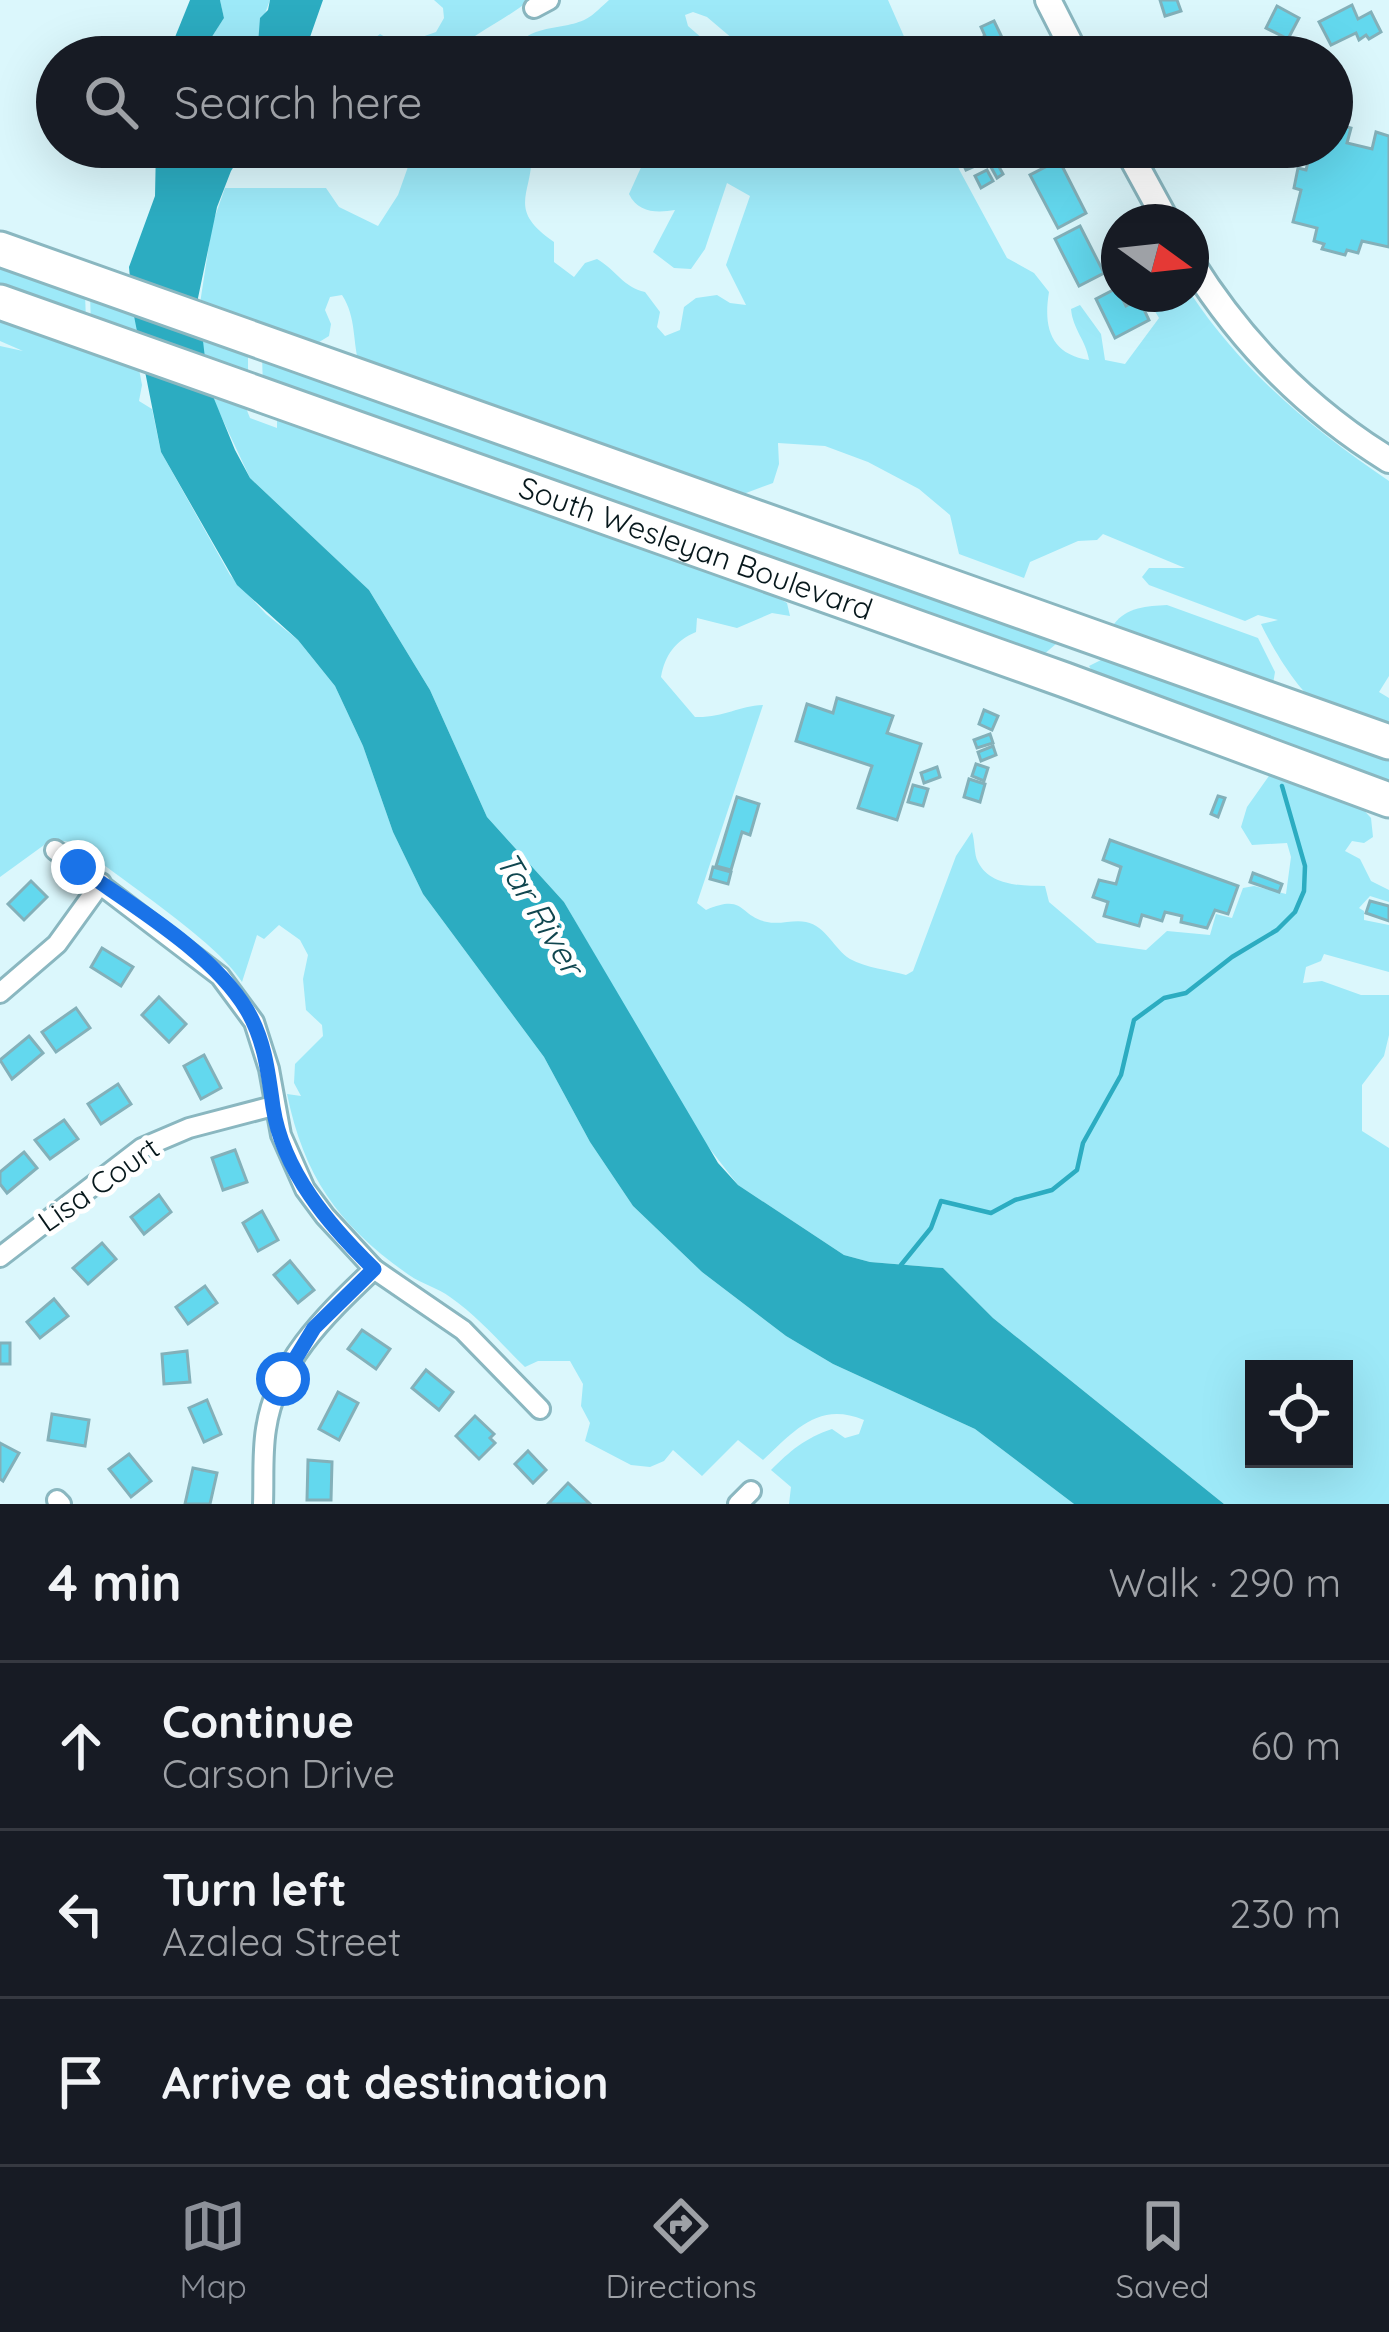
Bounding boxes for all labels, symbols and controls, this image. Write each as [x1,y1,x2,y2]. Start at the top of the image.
search box [36,36,1353,168]
icon: search [78,69,144,135]
text: Search here [174,74,422,130]
north arrow [1101,204,1209,312]
street label: South Wesleyan Boulevard [514,468,878,628]
route end [51,840,105,894]
water label: Tar River [488,844,595,985]
street label: Lisa Court [30,1129,166,1240]
route start [256,1352,310,1406]
map controls [1245,1360,1353,1468]
button: locate [1245,1360,1353,1468]
text: 4 min [48,1550,182,1614]
text: Walk · 290 m [1109,1558,1341,1607]
text: Continue [162,1693,354,1749]
icon: ahead [48,1713,114,1779]
text: 60 m [1251,1721,1341,1770]
text: Carson Drive [162,1749,395,1798]
text: Turn left [162,1861,347,1917]
icon: left [48,1881,114,1947]
text: 230 m [1230,1889,1341,1938]
text: Azalea Street [162,1917,401,1966]
icon: arrive [48,2049,114,2115]
text: Arrive at destination [162,2054,608,2110]
tab: Map [179,2193,247,2306]
tab: Directions [605,2193,757,2306]
tab: Saved [1116,2193,1210,2306]

